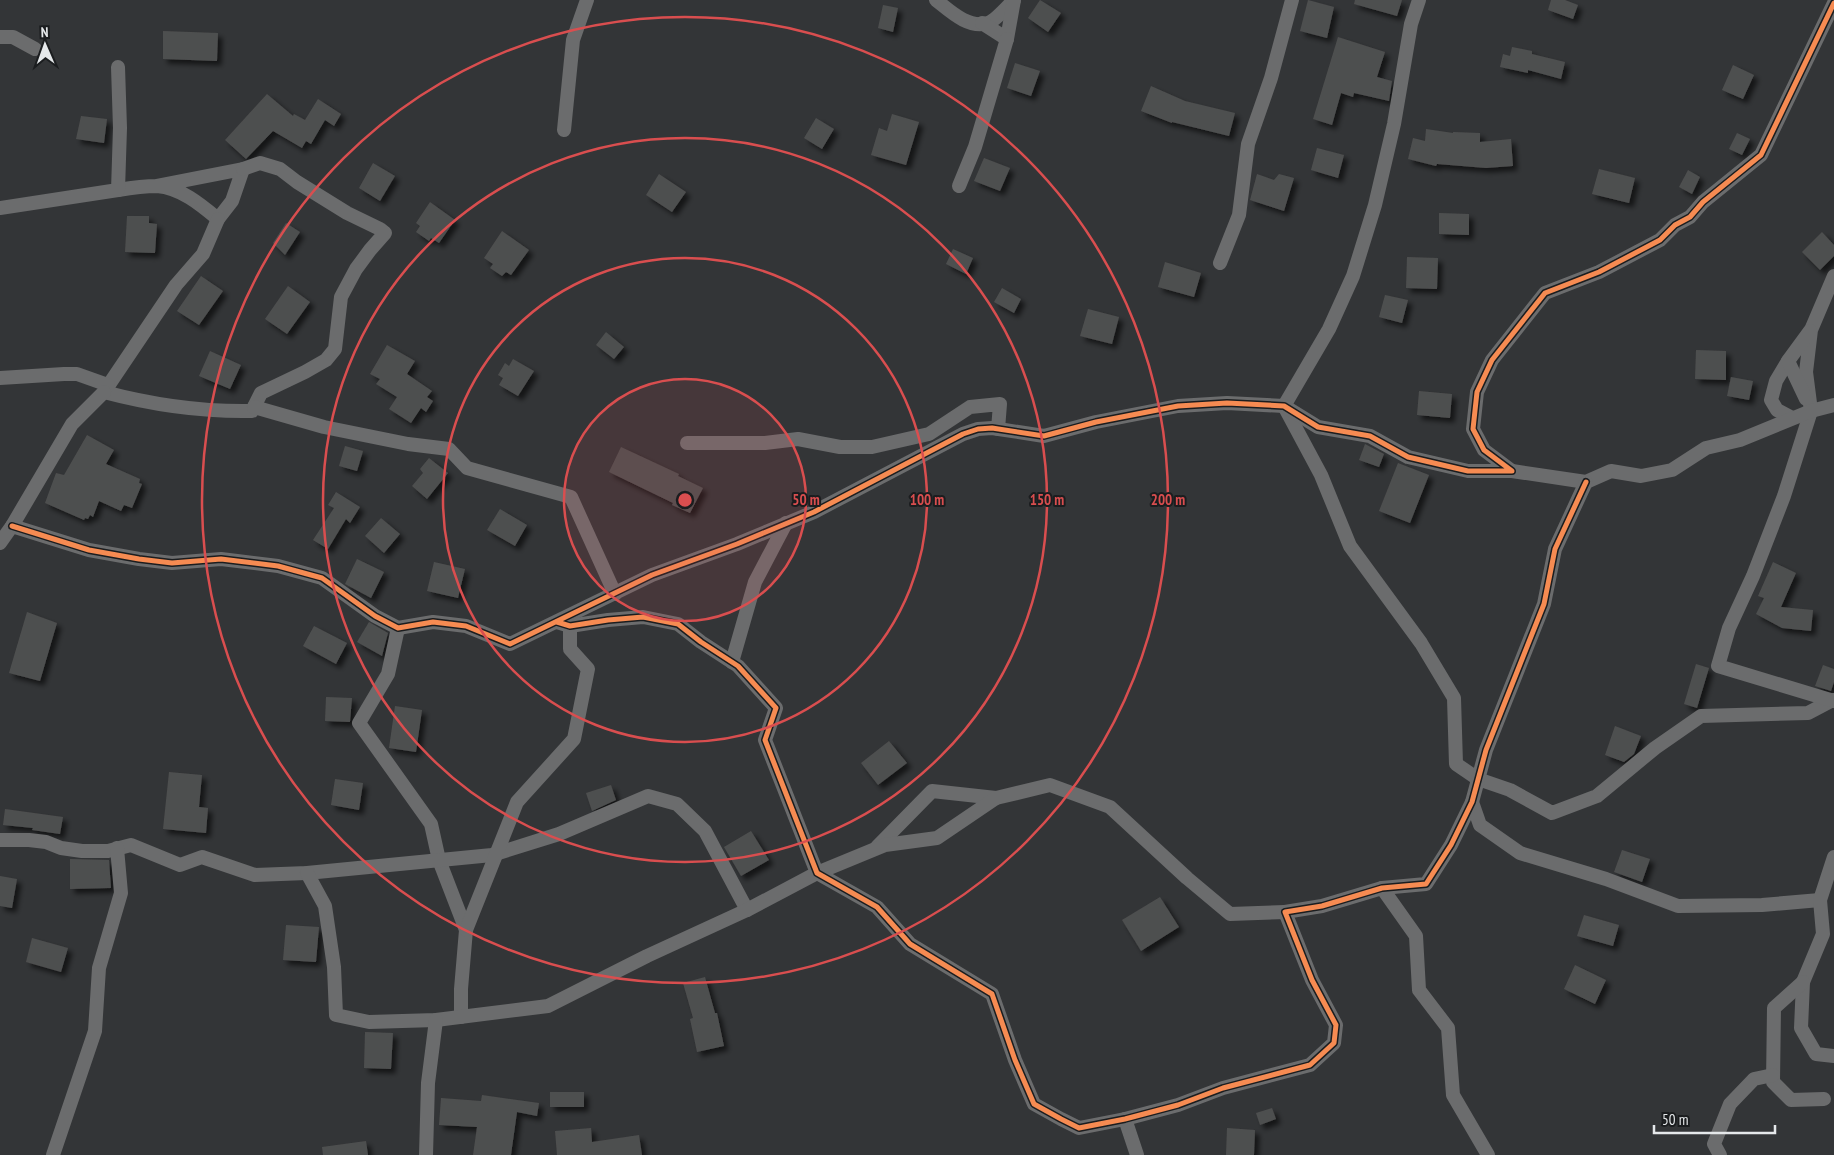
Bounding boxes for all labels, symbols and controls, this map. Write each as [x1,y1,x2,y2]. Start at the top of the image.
north arrow [20,20,70,70]
text: N [40,23,49,41]
text: 50 m [792,490,820,509]
text: 100 m [910,490,944,509]
text: 150 m [1030,490,1064,509]
text: 200 m [1151,490,1185,509]
centre of rings [676,491,694,509]
scale bar [1654,1102,1775,1134]
text: 50 m [1662,1110,1688,1129]

